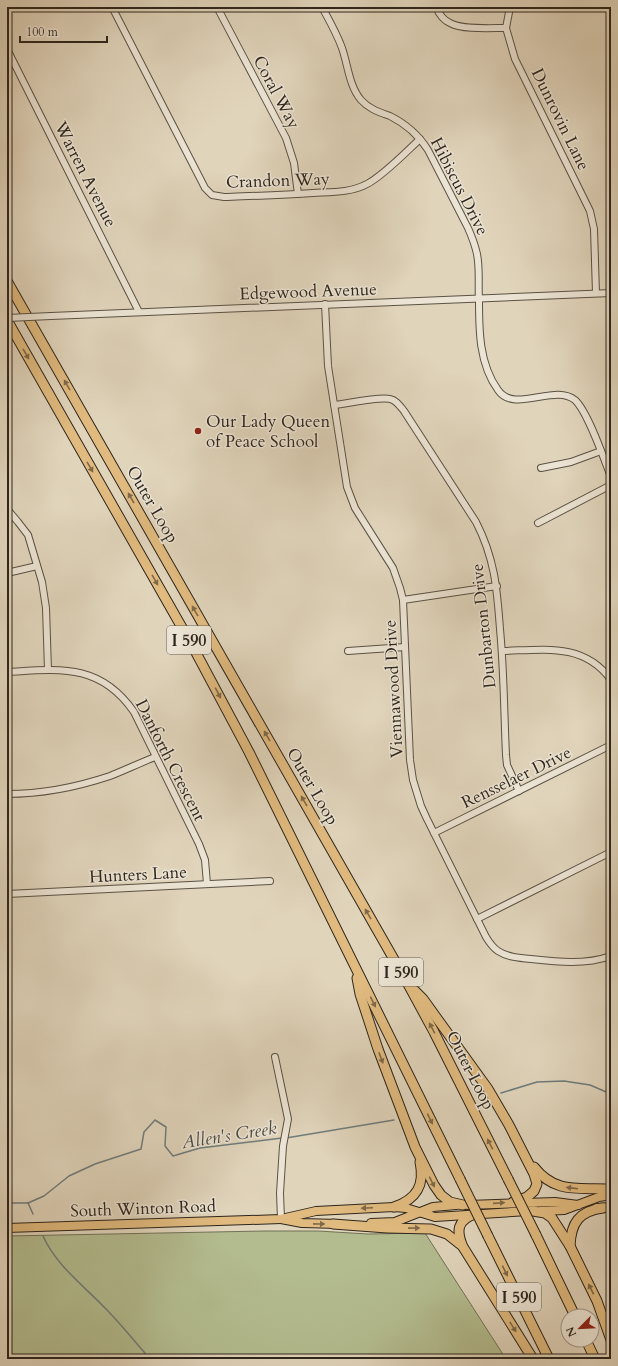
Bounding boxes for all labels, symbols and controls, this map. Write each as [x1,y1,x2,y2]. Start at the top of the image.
scale bar [20,18,107,44]
text: 100 m [26,24,59,40]
street label: Coral Way [248,52,305,133]
street label: Dunrovin Lane [526,64,595,174]
street label: Warren Avenue [49,117,122,231]
street label: Hibiscus Drive [425,133,494,239]
street label: Crandon Way [226,167,330,194]
street label: Edgewood Avenue [239,278,377,305]
one-way arrow [23,348,30,360]
one-way arrow [63,379,70,391]
place label: Our Lady Queen of Peace School [206,410,330,453]
marker: Our Lady Queen of Peace School [193,426,203,436]
one-way arrow [87,461,94,473]
street label: Outer Loop [121,461,184,547]
one-way arrow [127,492,134,504]
street label: Dunbarton Drive [466,562,501,689]
one-way arrow [151,574,158,586]
one-way arrow [192,605,199,617]
street label: Viennawood Drive [378,619,409,759]
road number: I 590 [167,626,211,654]
one-way arrow [215,687,222,699]
street label: Danforth Crescent [130,695,211,826]
one-way arrow [263,730,270,742]
street label: Rensselaer Drive [457,741,575,814]
street label: Outer Loop [281,743,344,829]
one-way arrow [300,795,307,807]
street label: Hunters Lane [89,860,187,889]
one-way arrow [365,908,371,920]
road number: I 590 [379,958,423,986]
one-way arrow [370,996,376,1008]
one-way arrow [428,1022,435,1034]
street label: Outer Loop [441,1027,500,1114]
one-way arrow [379,1053,385,1065]
one-way arrow [427,1113,434,1124]
water label: Allen's Creek [179,1116,279,1156]
one-way arrow [487,1138,494,1149]
one-way arrow [429,1176,436,1188]
one-way arrow [566,1185,578,1191]
street label: South Winton Road [70,1194,216,1223]
one-way arrow [493,1200,505,1207]
one-way arrow [360,1205,373,1211]
one-way arrow [313,1221,326,1227]
one-way arrow [408,1225,421,1231]
one-way arrow [502,1265,508,1276]
road number: I 590 [497,1283,541,1311]
one-way arrow [588,1283,594,1295]
north arrow [560,1308,600,1348]
one-way arrow [509,1322,517,1332]
text: N [562,1324,580,1339]

